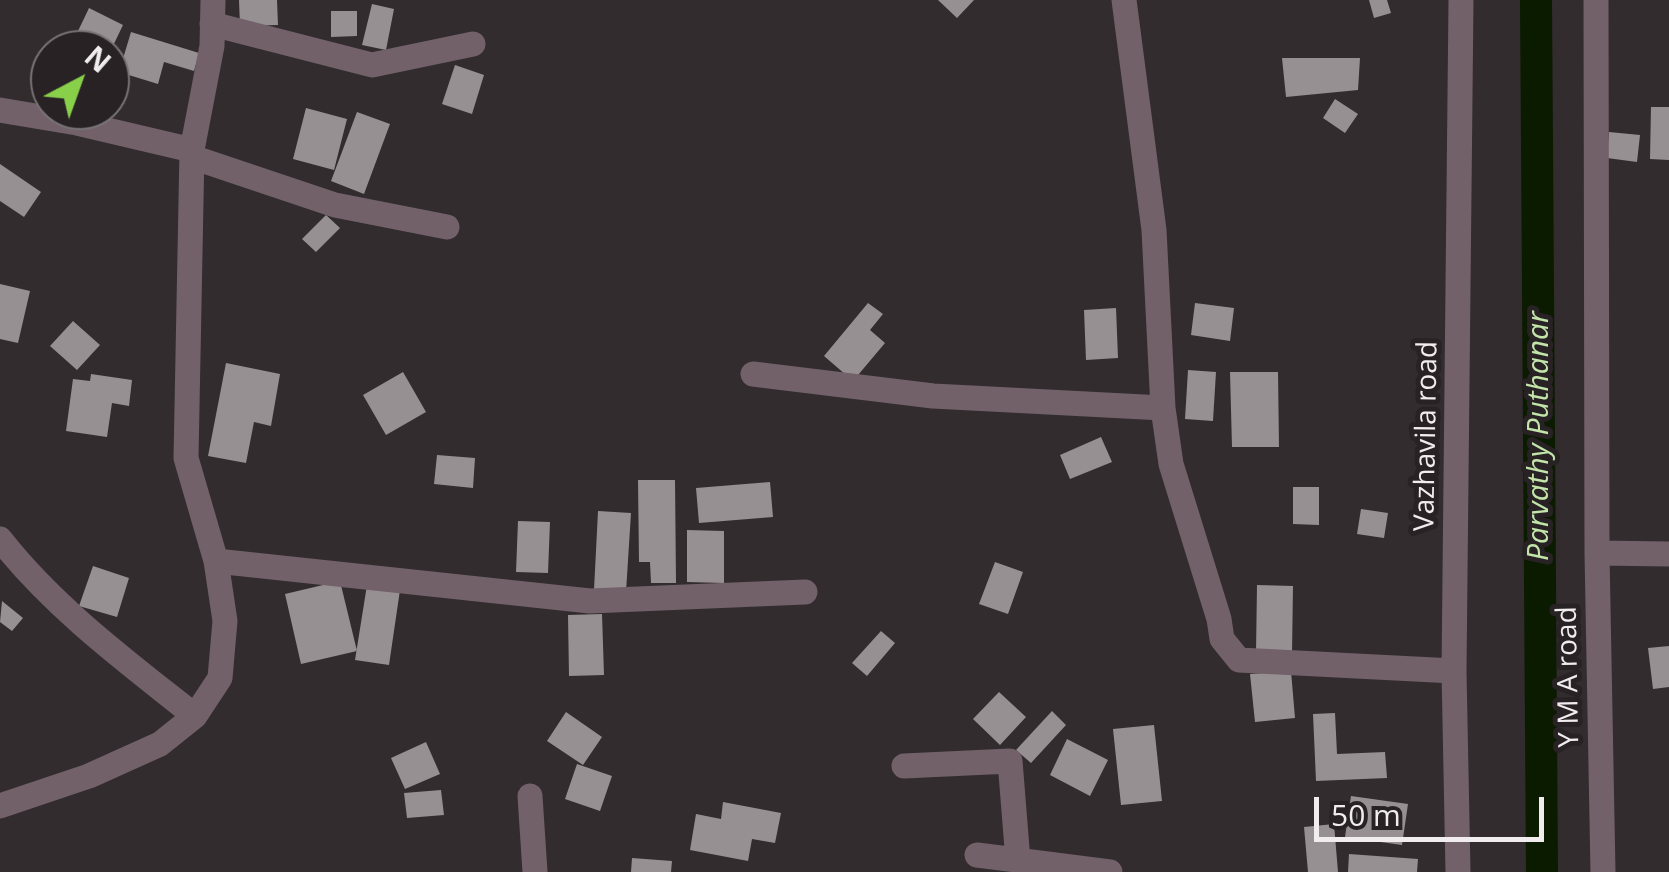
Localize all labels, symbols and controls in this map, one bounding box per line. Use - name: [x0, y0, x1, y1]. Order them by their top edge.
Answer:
- north arrow: [30, 30, 130, 130]
- text: N: [77, 37, 119, 81]
- water label: Parvathy Puthanar: [1521, 311, 1557, 561]
- street label: Vazhavila road: [1409, 341, 1445, 531]
- street label: Y M A road: [1551, 606, 1587, 748]
- scale bar: [1319, 777, 1549, 839]
- text: 50 m: [1331, 794, 1401, 835]

